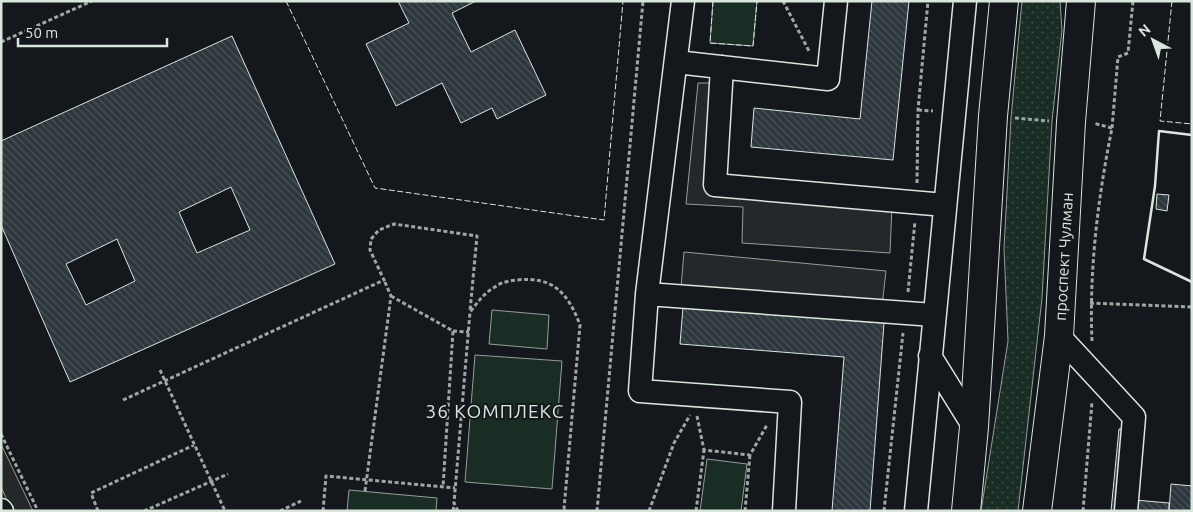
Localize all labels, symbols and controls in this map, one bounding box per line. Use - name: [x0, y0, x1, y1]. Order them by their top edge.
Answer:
- scale bar: [18, 15, 166, 47]
- north arrow: [1128, 15, 1178, 65]
- text: N: [1135, 21, 1154, 40]
- text: 50 m: [25, 24, 58, 41]
- street label: проспект Чулман: [1051, 192, 1076, 321]
- district label: 36 КОМПЛЕКС: [426, 400, 564, 422]

